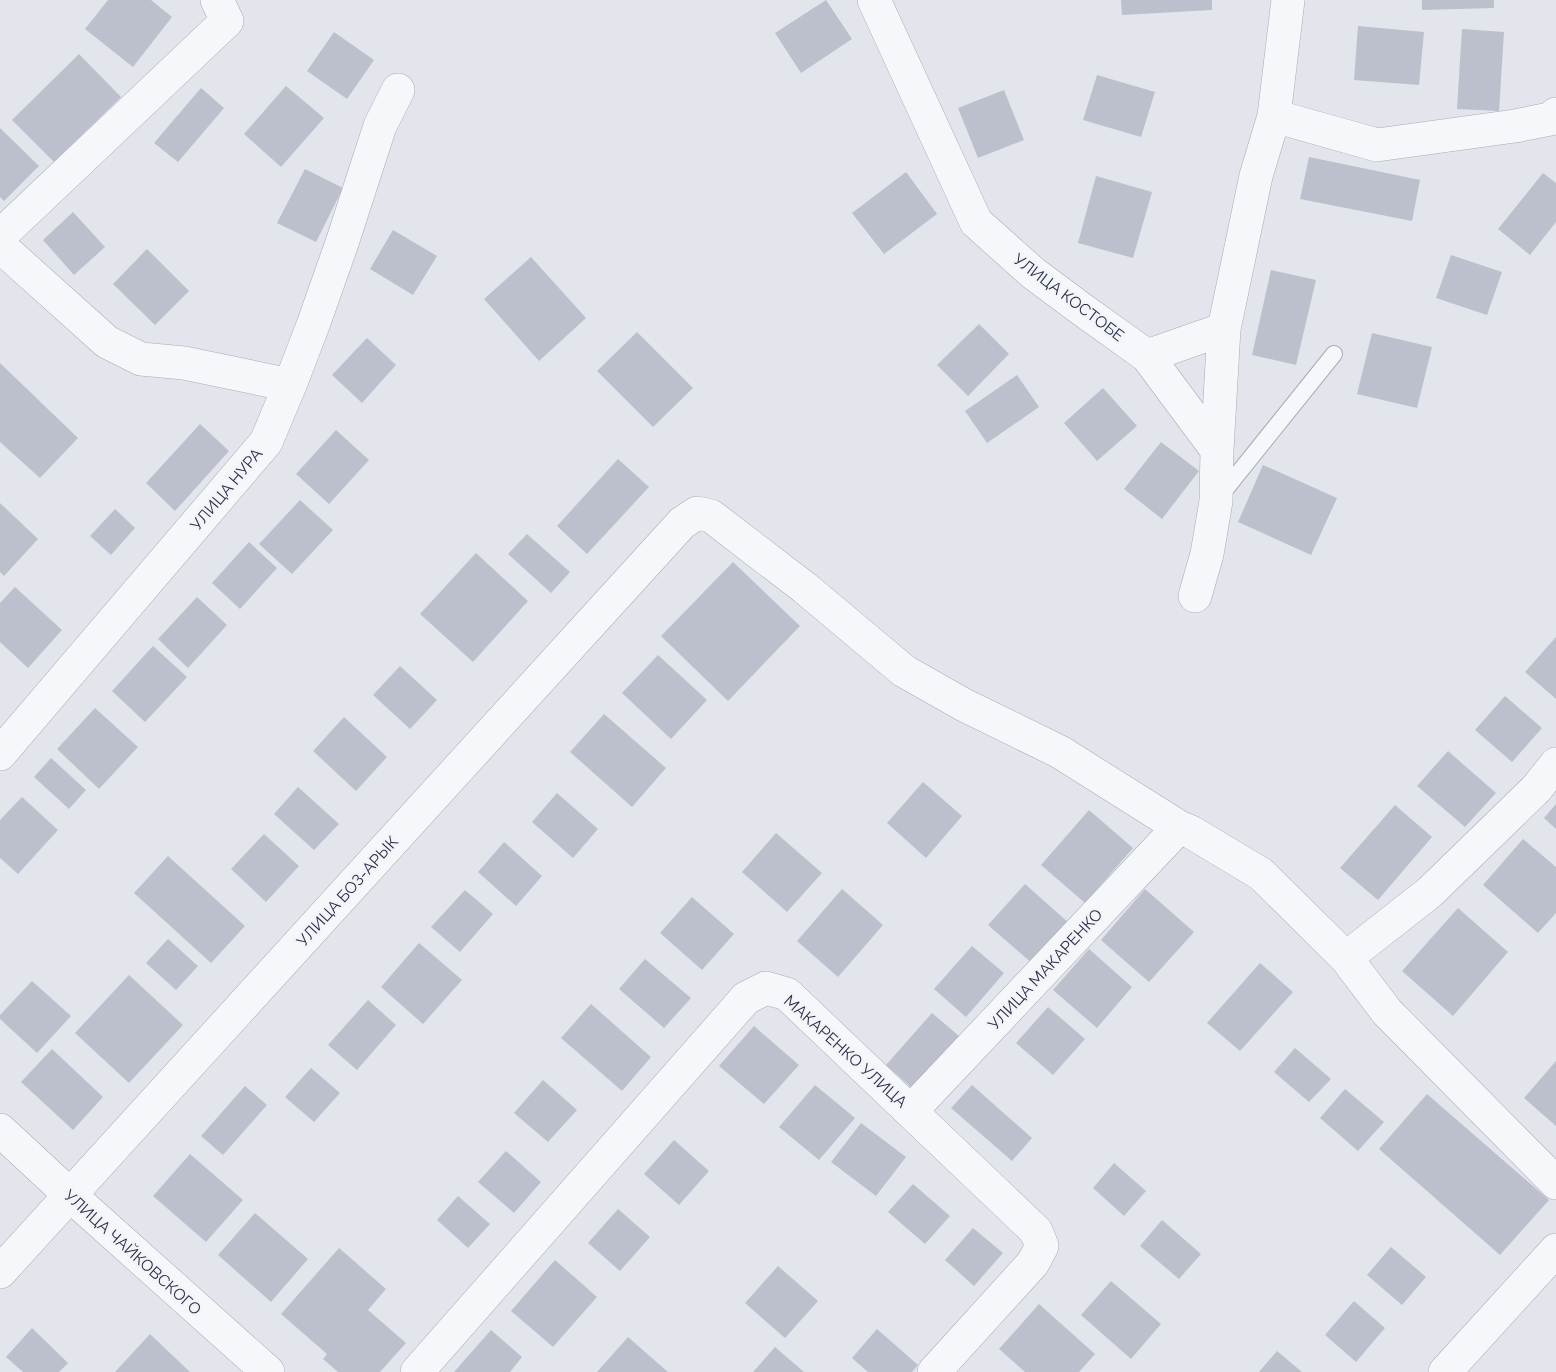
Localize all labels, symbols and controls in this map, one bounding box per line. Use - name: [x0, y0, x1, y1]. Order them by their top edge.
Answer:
- street label: УЛИЦА КОСТОБЕ: [1010, 250, 1128, 345]
- street label: УЛИЦА НУРА: [187, 444, 266, 534]
- street label: УЛИЦА БОЗ-АРЫК: [293, 832, 402, 951]
- street label: УЛИЦА МАКАРЕНКО: [984, 905, 1106, 1034]
- street label: МАКАРЕНКО УЛИЦА: [780, 991, 911, 1112]
- street label: УЛИЦА ЧАЙКОВСКОГО: [60, 1186, 205, 1319]

